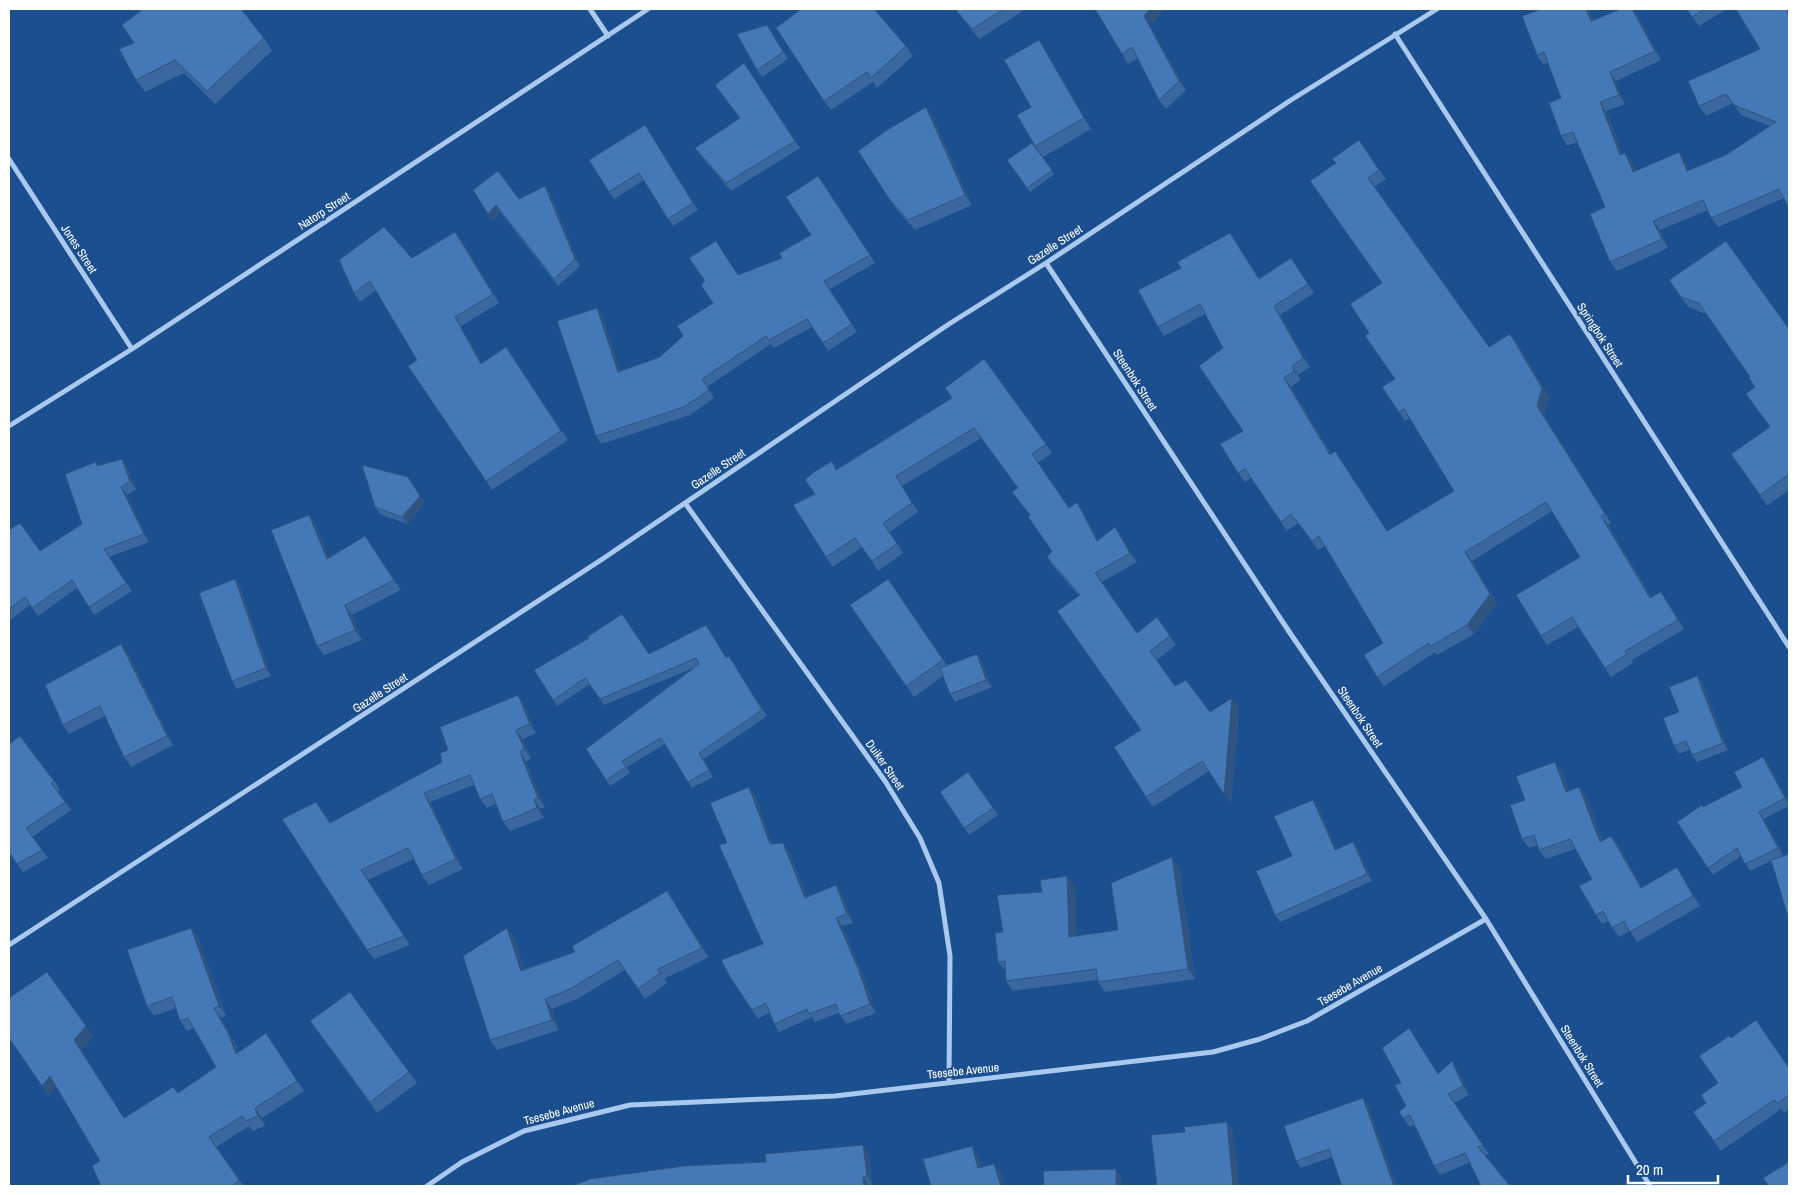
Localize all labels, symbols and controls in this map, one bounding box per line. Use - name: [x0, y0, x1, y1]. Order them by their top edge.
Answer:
- street label: Natorp Street: [295, 188, 353, 234]
- street label: Jones Street: [57, 221, 101, 277]
- street label: Gazelle Street: [1024, 221, 1086, 269]
- street label: Springbok Street: [1573, 300, 1627, 371]
- street label: Steenbok Street: [1109, 346, 1161, 414]
- street label: Gazelle Street: [688, 445, 749, 493]
- street label: Gazelle Street: [349, 669, 411, 717]
- street label: Steenbok Street: [1334, 683, 1387, 751]
- street label: Duiker Street: [862, 737, 908, 794]
- street label: Tsesebe Avenue: [1315, 960, 1385, 1010]
- street label: Steenbok Street: [1557, 1022, 1608, 1090]
- street label: Tsesebe Avenue: [926, 1059, 1000, 1083]
- street label: Tsesebe Avenue: [522, 1095, 596, 1129]
- scale bar: [1628, 1152, 1718, 1184]
- text: 20 m: [1636, 1159, 1663, 1180]

